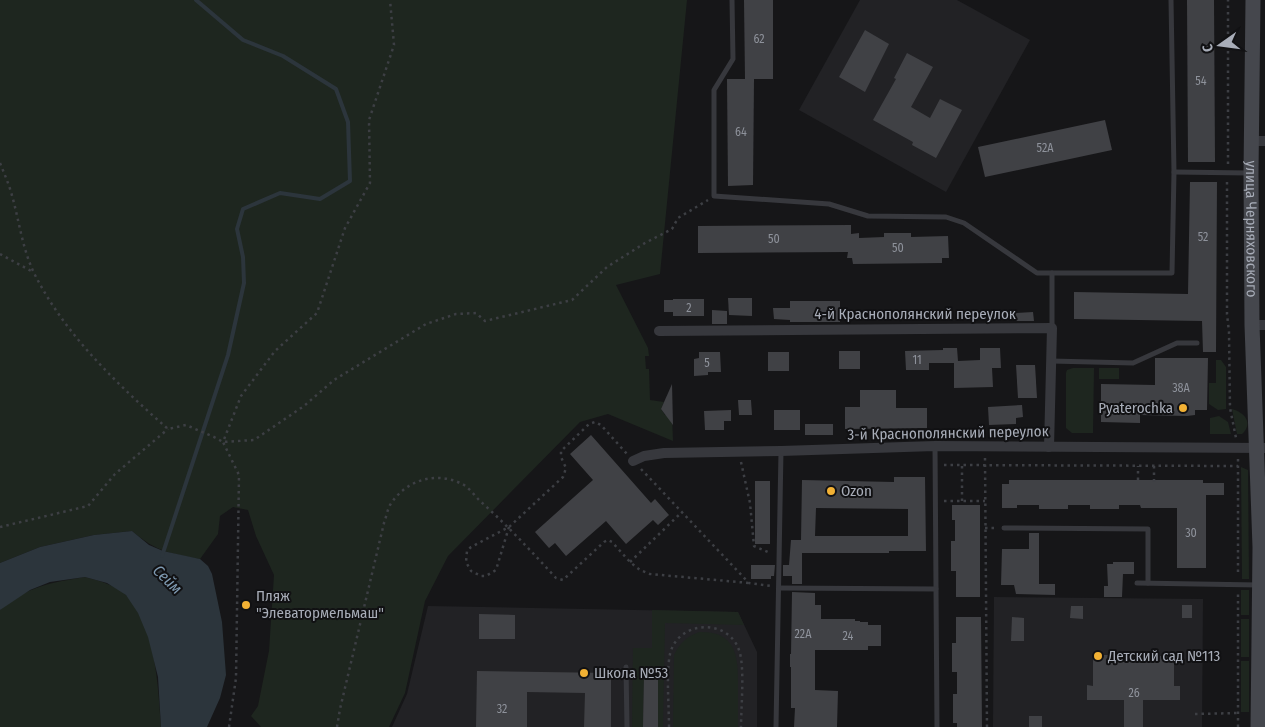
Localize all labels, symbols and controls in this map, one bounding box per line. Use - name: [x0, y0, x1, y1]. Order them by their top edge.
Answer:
- north arrow: [1195, 20, 1245, 70]
- house number: 62: [753, 32, 765, 46]
- text: С: [1199, 42, 1217, 54]
- house number: 54: [1195, 74, 1207, 88]
- house number: 64: [735, 125, 747, 139]
- house number: 52А: [1037, 141, 1054, 155]
- street label: улица Черняховского: [1242, 161, 1261, 297]
- house number: 52: [1198, 230, 1208, 244]
- house number: 50: [768, 232, 780, 246]
- house number: 50: [892, 241, 904, 255]
- house number: 2: [686, 301, 692, 315]
- street label: 4-й Краснополянский переулок: [814, 305, 1016, 323]
- house number: 11: [912, 353, 922, 367]
- house number: 5: [704, 356, 710, 370]
- house number: 38А: [1172, 381, 1191, 395]
- place label: Pyaterochka: [1098, 399, 1173, 417]
- marker: Pyaterochka: [1177, 402, 1189, 414]
- street label: 3-й Краснополянский переулок: [847, 422, 1049, 444]
- place label: Ozon: [841, 482, 872, 500]
- marker: Ozon: [825, 485, 837, 497]
- house number: 30: [1185, 526, 1197, 540]
- water label: Сейм: [149, 561, 186, 598]
- place label: Пляж "Элеватормельмаш": [256, 587, 384, 622]
- marker: Пляж "Элеватормельмаш": [240, 599, 252, 611]
- house number: 22А: [795, 627, 812, 641]
- house number: 24: [843, 629, 854, 643]
- place label: Детский сад №113: [1107, 647, 1220, 665]
- marker: Детский сад №113: [1092, 650, 1104, 662]
- place label: Школа №53: [594, 664, 668, 682]
- marker: Школа №53: [578, 667, 590, 679]
- house number: 26: [1128, 686, 1140, 700]
- house number: 32: [497, 702, 507, 716]

